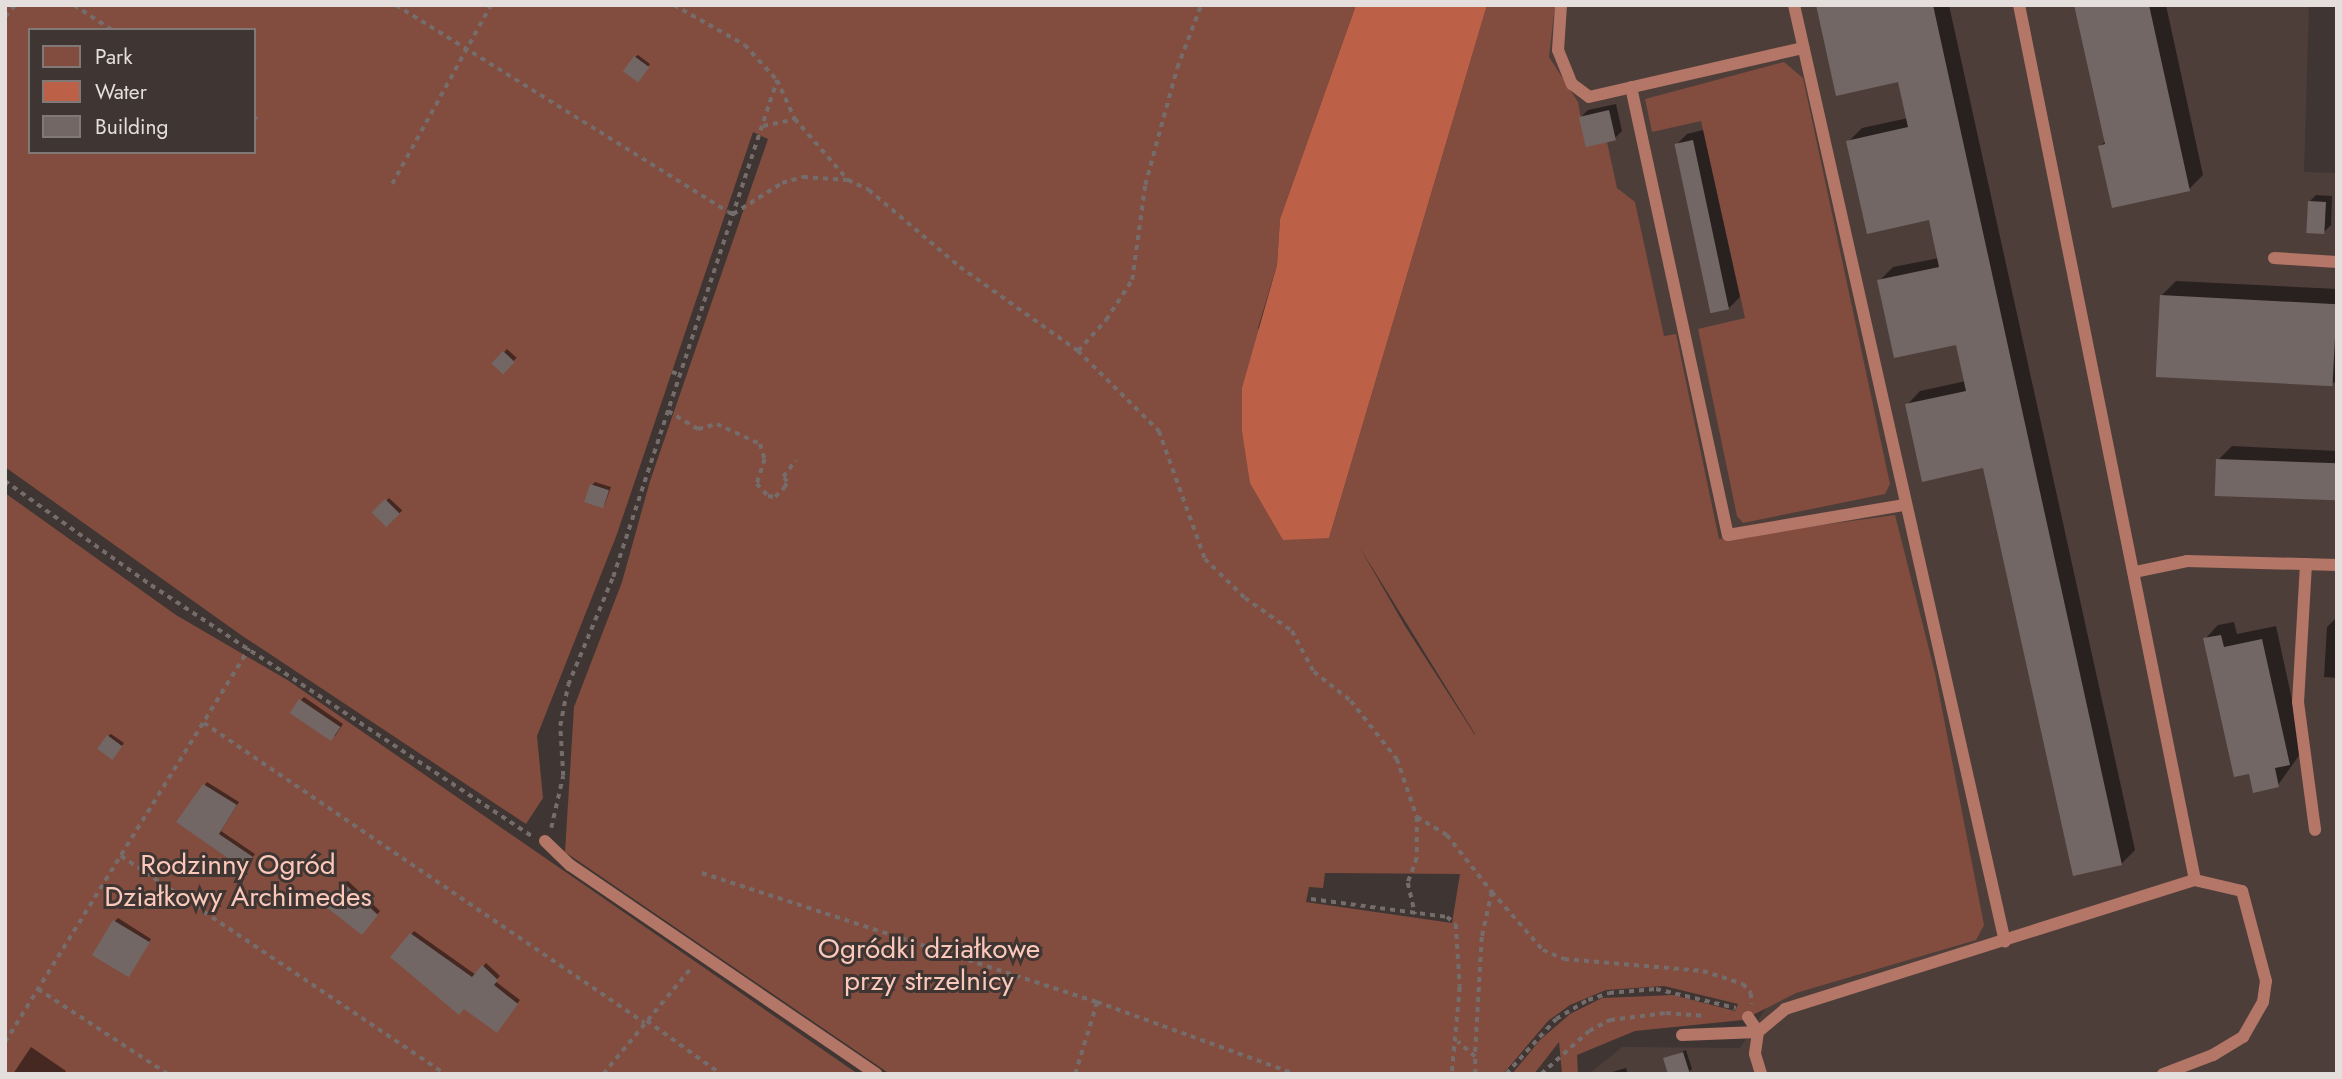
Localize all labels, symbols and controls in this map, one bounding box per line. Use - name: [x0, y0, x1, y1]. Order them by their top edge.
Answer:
- legend: [28, 28, 256, 154]
- text: Park: [95, 42, 132, 72]
- text: Water: [95, 77, 147, 107]
- text: Building: [95, 112, 168, 142]
- park label: Rodzinny Ogród Działkowy Archimedes: [104, 848, 372, 914]
- park label: Ogródki działkowe przy strzelnicy: [818, 932, 1040, 998]

